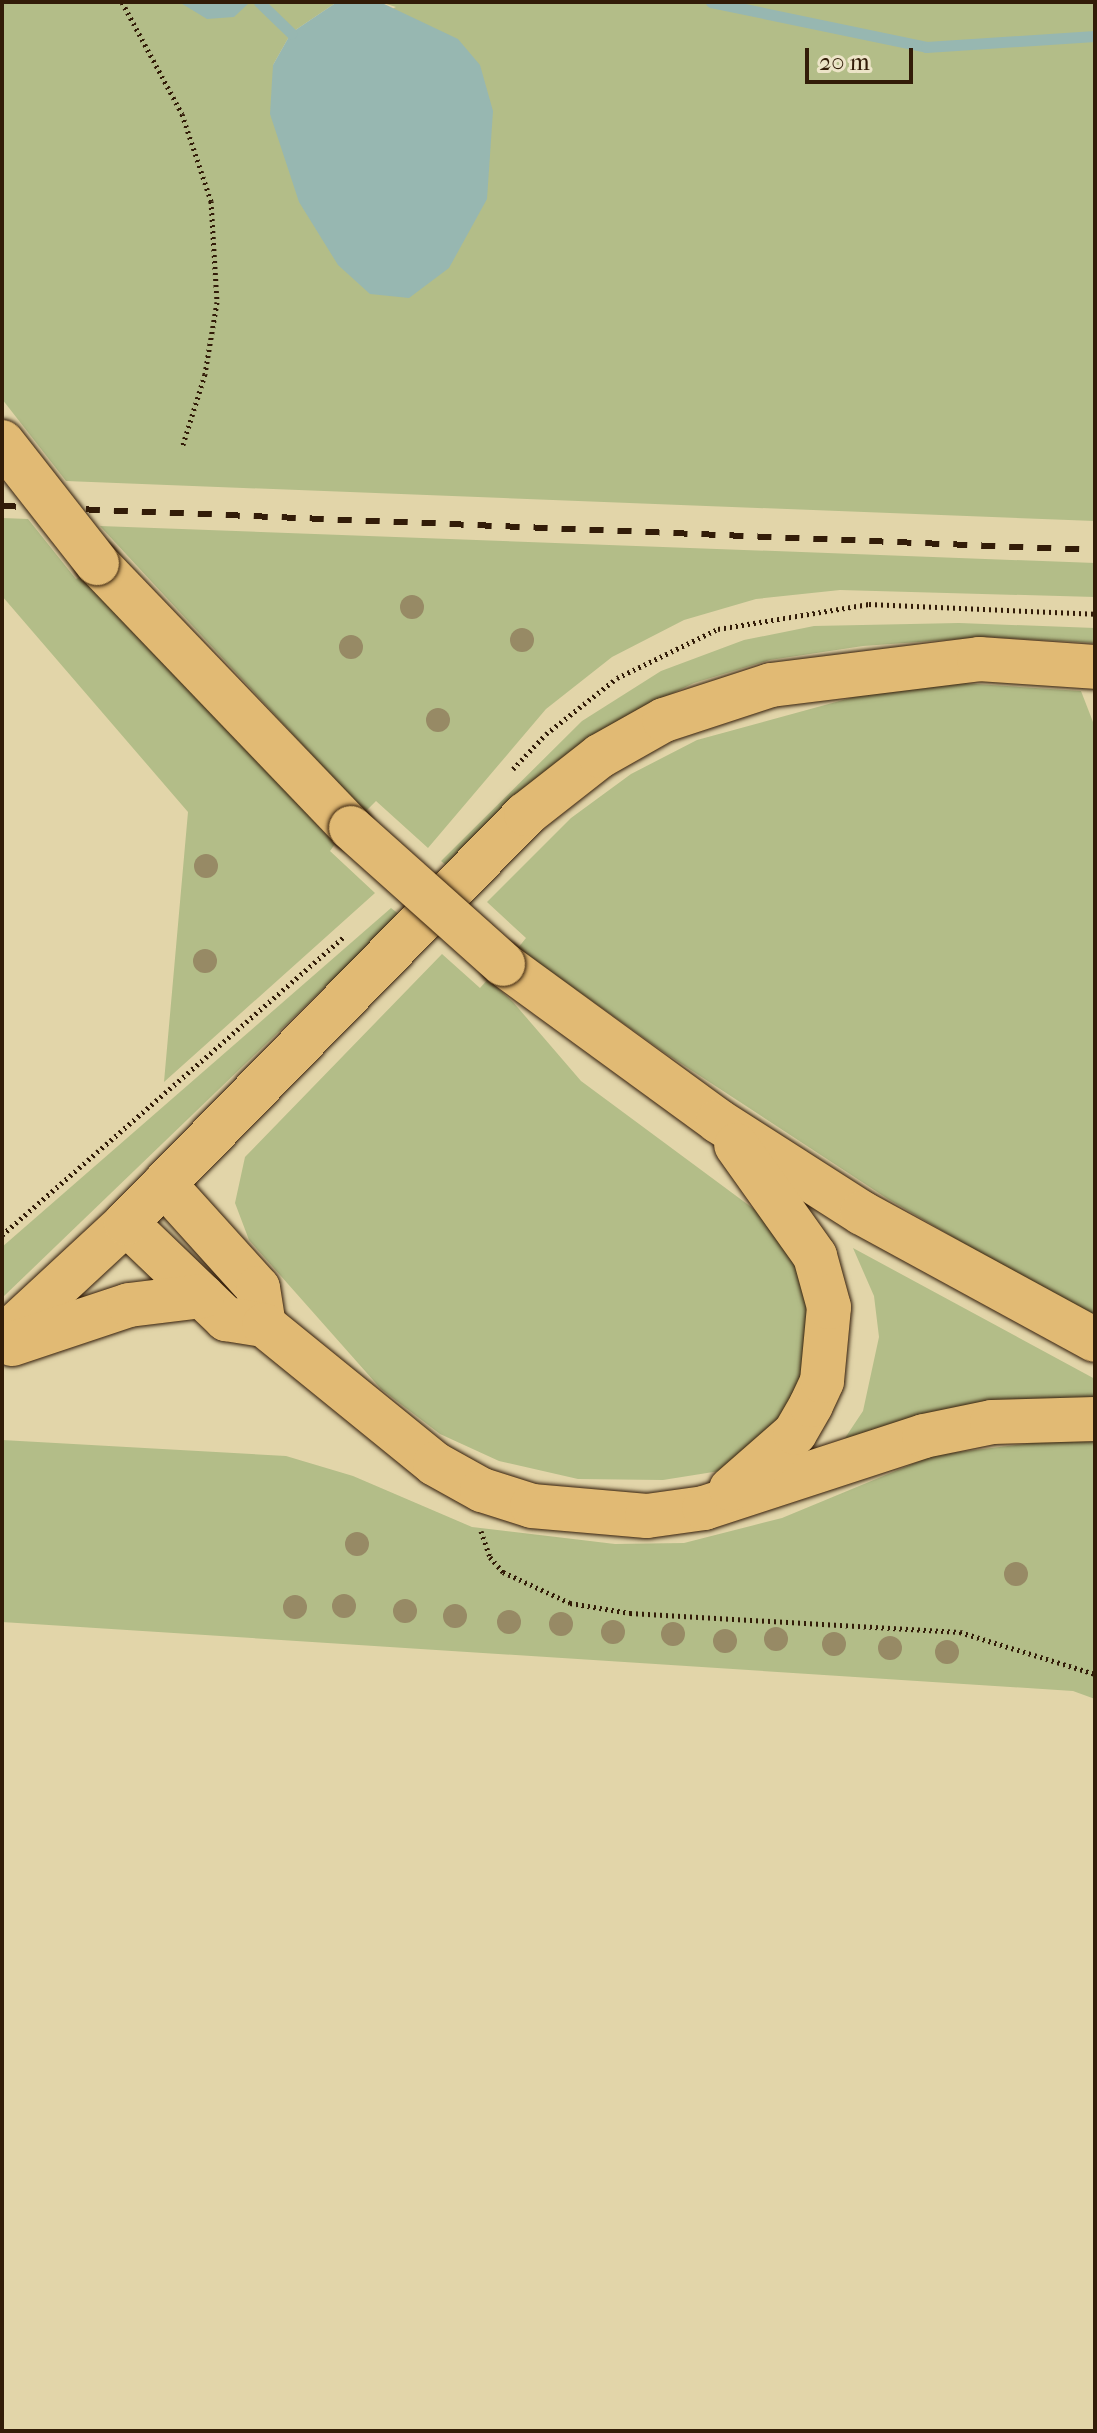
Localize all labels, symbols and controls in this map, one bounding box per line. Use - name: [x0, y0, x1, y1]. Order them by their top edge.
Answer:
- scale bar: [809, 32, 917, 82]
- text: 20 m: [819, 48, 870, 76]

